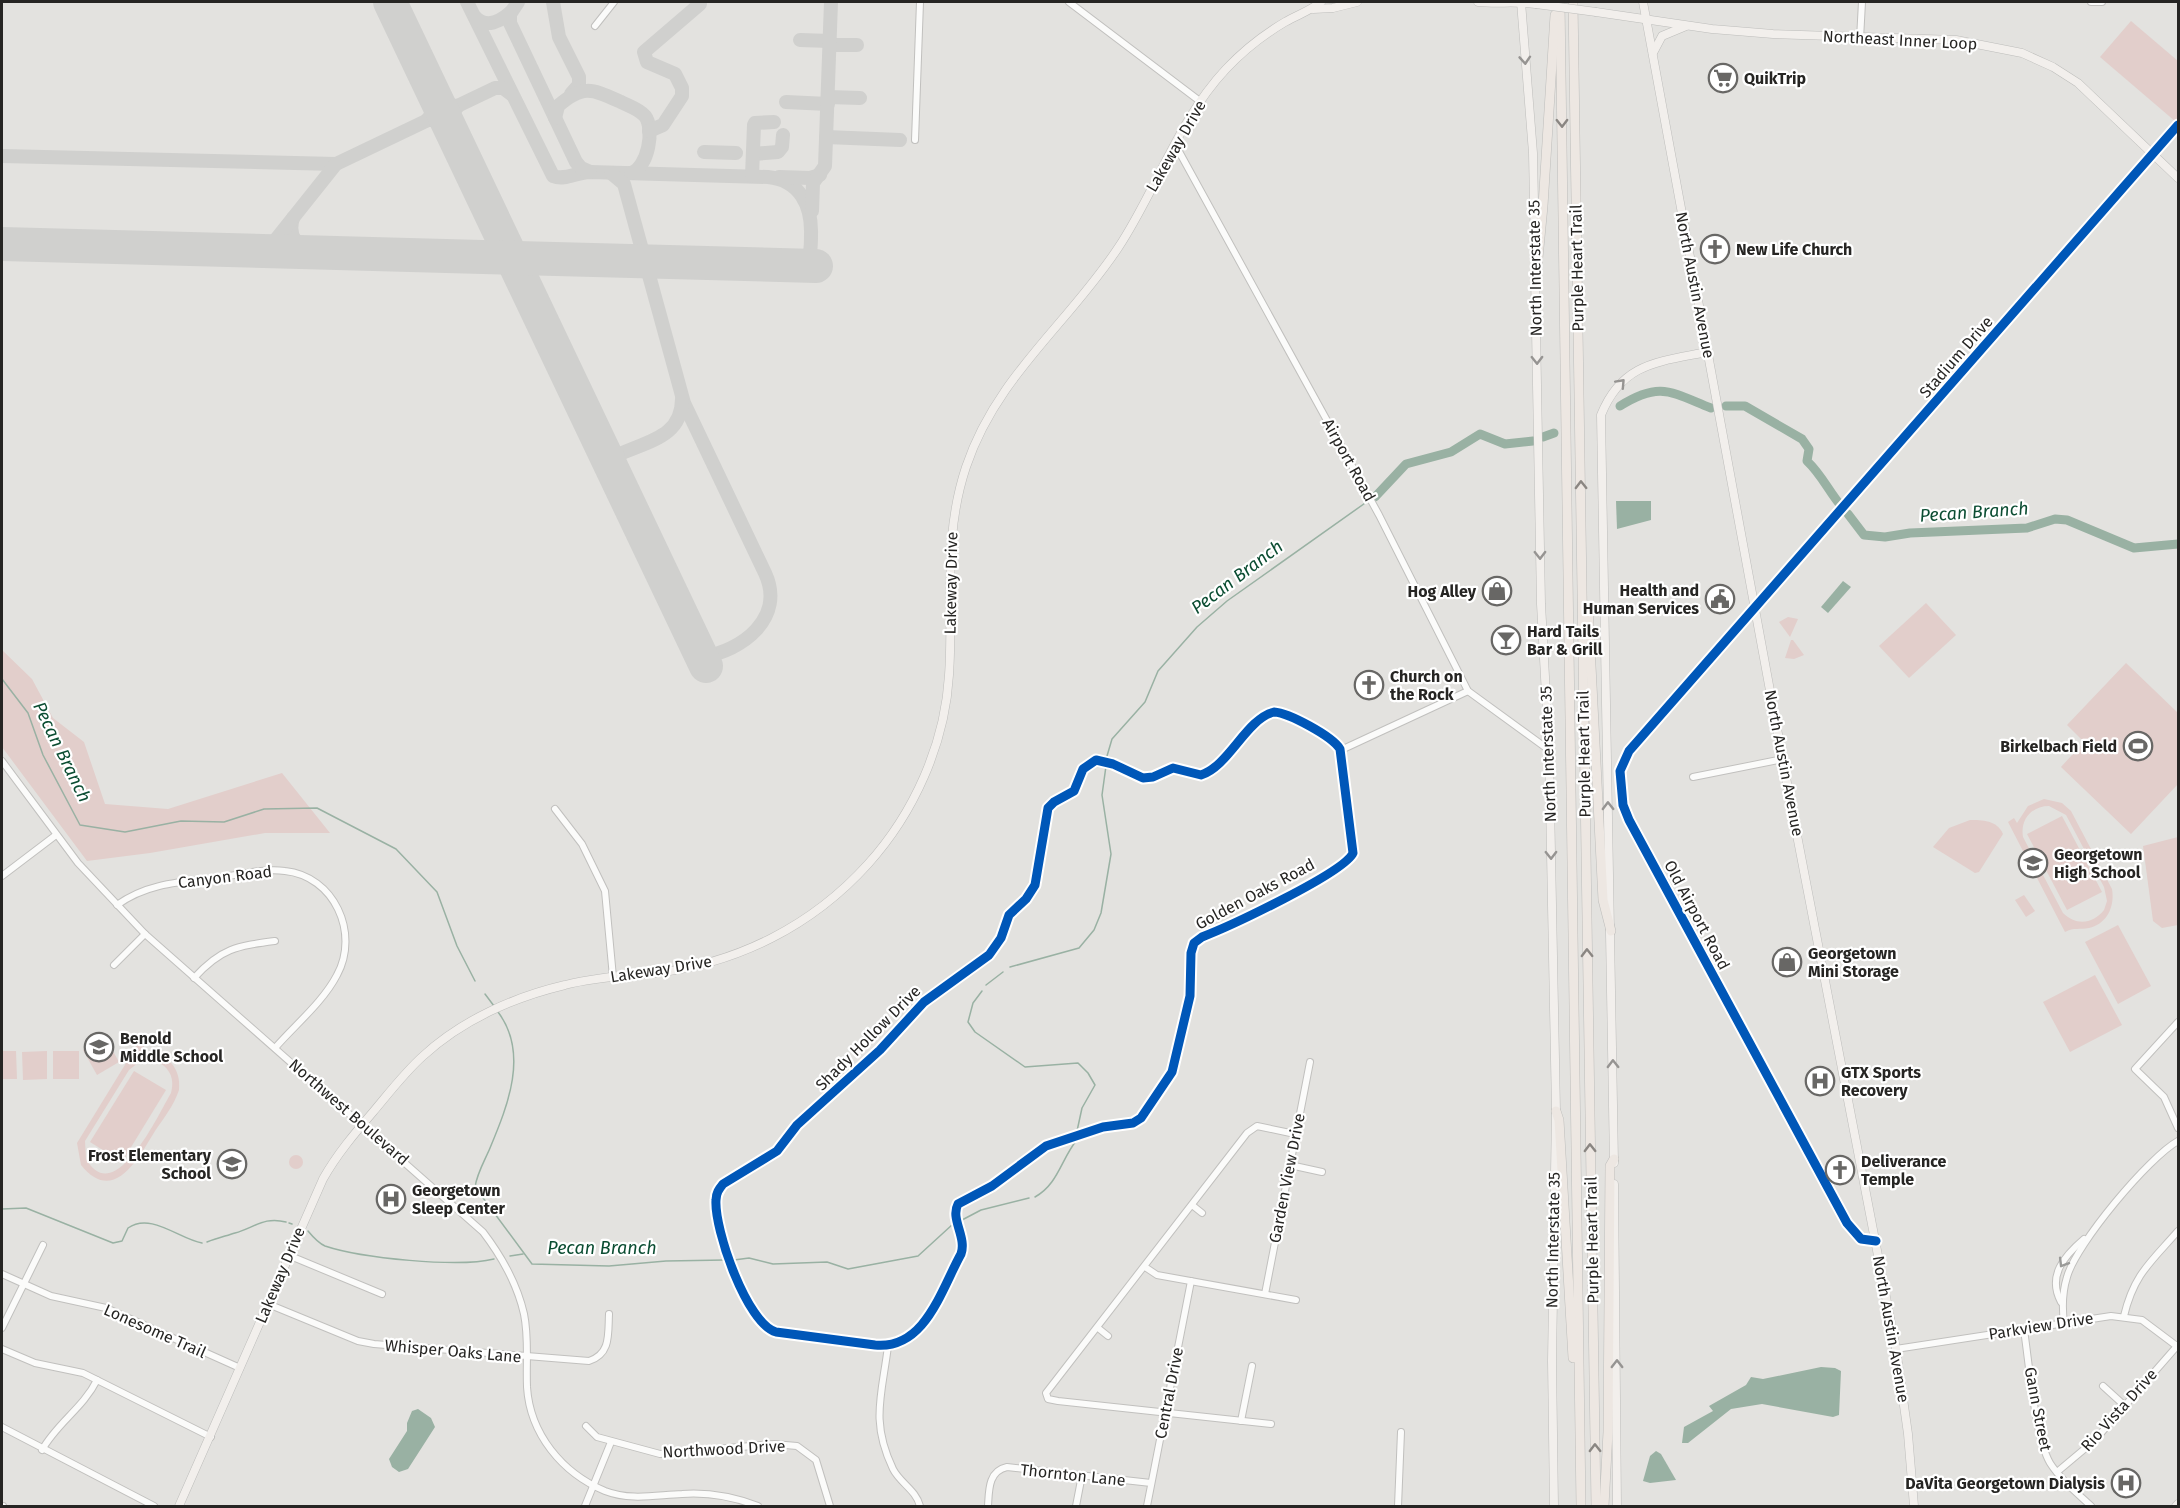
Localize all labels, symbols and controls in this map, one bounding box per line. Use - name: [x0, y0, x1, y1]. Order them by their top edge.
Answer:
- street label: Northeast Inner Loop: [1822, 26, 1978, 54]
- one-way arrow: [1518, 56, 1531, 65]
- supermarket icon: QuikTrip: [1707, 62, 1739, 94]
- place label: QuikTrip: [1744, 69, 1806, 88]
- street label: Lakeway Drive: [1142, 97, 1210, 195]
- one-way arrow: [1556, 118, 1568, 127]
- street label: North Interstate 35: [1524, 200, 1546, 336]
- street label: Purple Heart Trail: [1566, 204, 1588, 332]
- street label: North Austin Avenue: [1671, 210, 1719, 360]
- church icon: New Life Church: [1699, 233, 1731, 265]
- place label: New Life Church: [1736, 240, 1852, 259]
- street label: Stadium Drive: [1915, 312, 1997, 402]
- one-way arrow: [1531, 355, 1543, 364]
- one-way arrow: [1614, 379, 1625, 389]
- street label: Airport Road: [1318, 415, 1380, 505]
- one-way arrow: [1574, 481, 1587, 490]
- water label: Pecan Branch: [1919, 497, 2029, 527]
- street label: Lakeway Drive: [941, 532, 961, 634]
- water label: Pecan Branch: [1187, 535, 1287, 619]
- one-way arrow: [1534, 550, 1546, 559]
- shop icon: Hog Alley: [1481, 575, 1513, 607]
- place label: Health and Human Services: [1583, 581, 1699, 618]
- place label: Hog Alley: [1408, 582, 1477, 601]
- public building icon: Health and Human Services: [1704, 583, 1736, 615]
- place label: Hard Tails Bar & Grill: [1527, 622, 1603, 659]
- bar icon: Hard Tails Bar & Grill: [1490, 624, 1522, 656]
- place label: Church on the Rock: [1390, 667, 1463, 704]
- church icon: Church on the Rock: [1353, 669, 1385, 701]
- street label: North Interstate 35: [1536, 685, 1560, 823]
- street label: North Austin Avenue: [1760, 688, 1808, 838]
- street label: Purple Heart Trail: [1573, 690, 1595, 818]
- water label: Pecan Branch: [28, 698, 96, 806]
- sports icon: Birkelbach Field: [2122, 730, 2154, 762]
- place label: Birkelbach Field: [2000, 737, 2117, 756]
- one-way arrow: [1602, 802, 1615, 811]
- place label: Georgetown High School: [2054, 845, 2142, 882]
- school or university icon: Georgetown High School: [2017, 847, 2049, 879]
- one-way arrow: [1545, 850, 1557, 859]
- street label: Golden Oaks Road: [1192, 855, 1318, 933]
- street label: Old Airport Road: [1660, 857, 1734, 973]
- street label: Canyon Road: [177, 862, 273, 892]
- place label: Georgetown Mini Storage: [1808, 944, 1899, 981]
- shop icon: Georgetown Mini Storage: [1771, 946, 1803, 978]
- one-way arrow: [1581, 949, 1593, 958]
- street label: Lakeway Drive: [609, 952, 713, 986]
- street label: Shady Hollow Drive: [812, 982, 924, 1094]
- place label: Benold Middle School: [120, 1029, 223, 1066]
- school or university icon: Benold Middle School: [83, 1031, 115, 1063]
- street label: Northwest Boulevard: [285, 1055, 413, 1169]
- one-way arrow: [1607, 1060, 1619, 1069]
- place label: GTX Sports Recovery: [1841, 1063, 1921, 1100]
- hospital icon: GTX Sports Recovery: [1804, 1065, 1836, 1097]
- street label: Garden View Drive: [1265, 1112, 1309, 1244]
- one-way arrow: [1584, 1144, 1596, 1153]
- place label: Frost Elementary School: [88, 1146, 212, 1183]
- school or university icon: Frost Elementary School: [216, 1148, 248, 1180]
- place label: Deliverance Temple: [1861, 1152, 1947, 1189]
- church icon: Deliverance Temple: [1824, 1154, 1856, 1186]
- street label: North Interstate 35: [1542, 1172, 1564, 1308]
- street label: Purple Heart Trail: [1581, 1176, 1603, 1304]
- place label: Georgetown Sleep Center: [412, 1181, 505, 1218]
- hospital icon: Georgetown Sleep Center: [375, 1183, 407, 1215]
- street label: Lakeway Drive: [251, 1224, 309, 1326]
- water label: Pecan Branch: [547, 1237, 657, 1259]
- street label: North Austin Avenue: [1869, 1254, 1913, 1404]
- one-way arrow: [2059, 1257, 2070, 1268]
- street label: Lonesome Trail: [101, 1300, 209, 1362]
- street label: Parkview Drive: [1987, 1308, 2095, 1344]
- street label: Whisper Oaks Lane: [384, 1336, 522, 1366]
- street label: Central Drive: [1151, 1345, 1187, 1441]
- one-way arrow: [1611, 1360, 1623, 1369]
- street label: Gann Street: [2021, 1365, 2055, 1453]
- street label: Rio Vista Drive: [2077, 1365, 2161, 1455]
- street label: Northwood Drive: [662, 1436, 786, 1462]
- one-way arrow: [1589, 1444, 1601, 1453]
- street label: Thornton Lane: [1019, 1460, 1127, 1490]
- hospital icon: DaVita Georgetown Dialysis: [2110, 1467, 2142, 1499]
- place label: DaVita Georgetown Dialysis: [1905, 1474, 2105, 1493]

